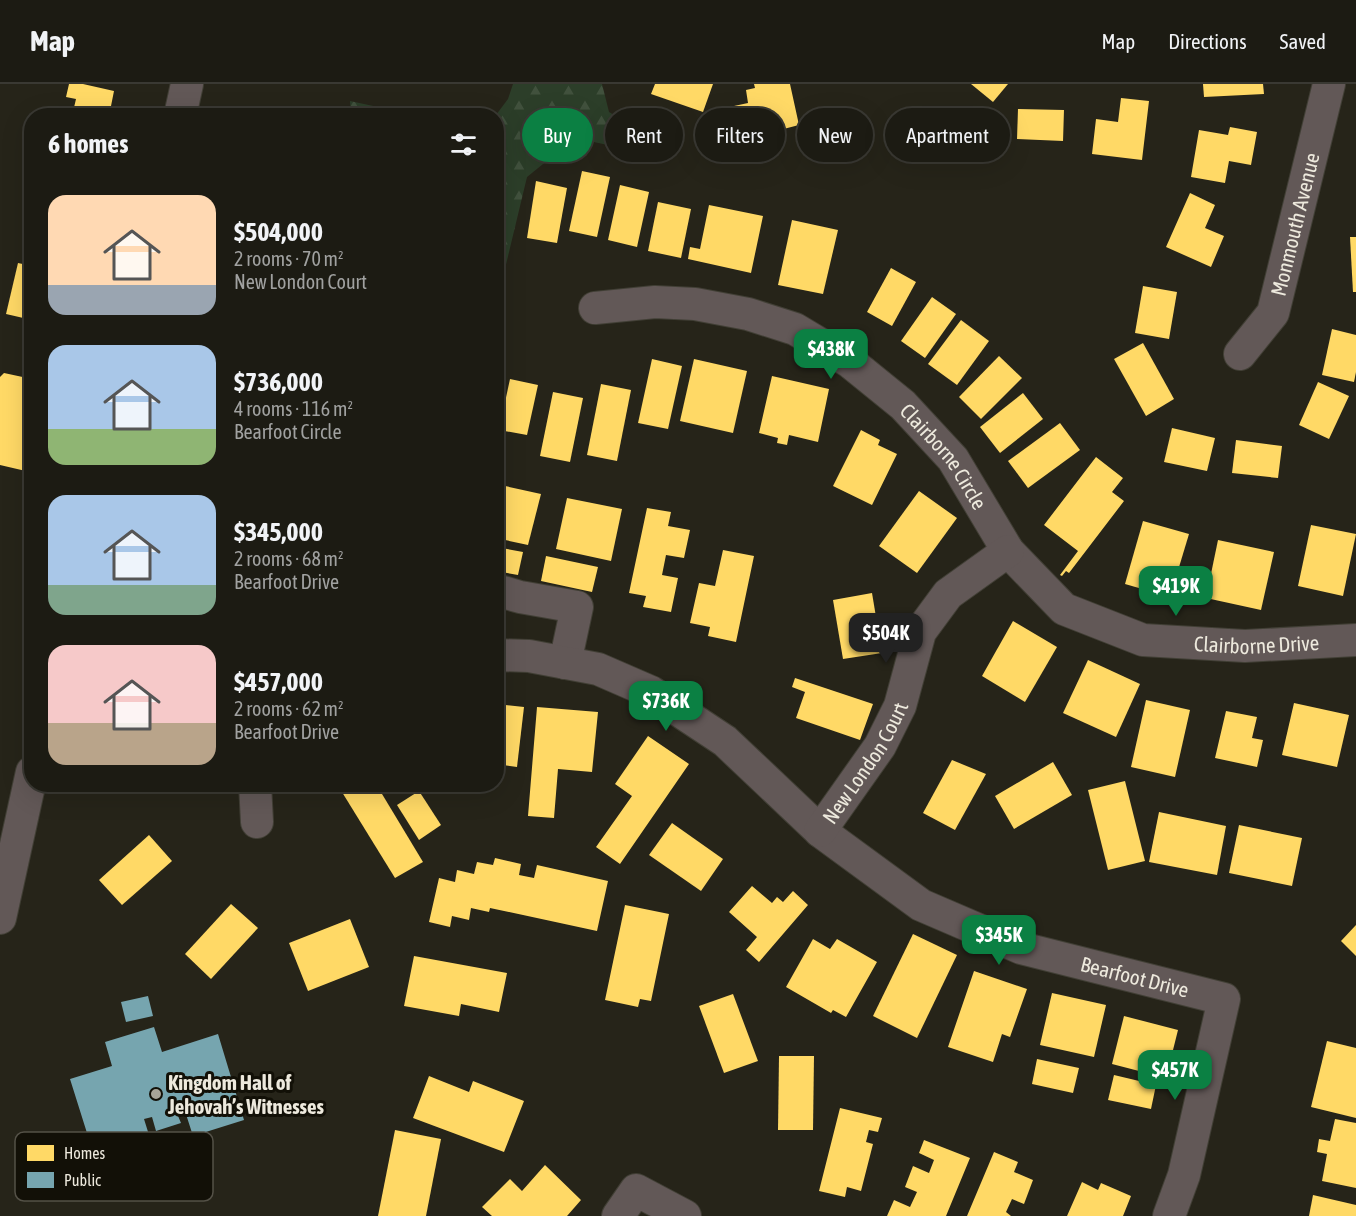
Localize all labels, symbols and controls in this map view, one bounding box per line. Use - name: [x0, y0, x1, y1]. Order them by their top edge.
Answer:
- text: Map: [30, 25, 75, 57]
- text: Map: [1101, 29, 1135, 53]
- text: Directions: [1168, 29, 1247, 53]
- text: Saved: [1280, 29, 1326, 53]
- chip: Buy: [522, 108, 593, 162]
- chip: Rent: [605, 108, 683, 162]
- chip: Filters: [695, 108, 785, 162]
- chip: New: [797, 108, 873, 162]
- chip: Apartment: [885, 108, 1010, 162]
- icon: filters: [447, 128, 480, 161]
- text: 6 homes: [48, 129, 128, 159]
- street label: Monmouth Avenue: [1266, 150, 1324, 298]
- text: $504,000: [234, 217, 323, 247]
- icon: home: [96, 219, 168, 291]
- text: 2 rooms · 70 m²: [234, 247, 344, 270]
- text: New London Court: [234, 270, 367, 293]
- pin: $438K: [789, 329, 873, 380]
- text: $438K: [808, 337, 854, 360]
- text: $736,000: [234, 367, 323, 397]
- icon: home: [96, 369, 168, 441]
- text: 4 rooms · 116 m²: [234, 397, 353, 420]
- street label: Clairborne Circle: [896, 398, 992, 513]
- text: Bearfoot Circle: [234, 420, 341, 443]
- text: $345,000: [234, 517, 323, 547]
- icon: home: [96, 519, 168, 591]
- text: 2 rooms · 68 m²: [234, 547, 344, 570]
- pin: $419K: [1134, 566, 1218, 617]
- text: Bearfoot Drive: [234, 570, 339, 593]
- text: $419K: [1153, 574, 1199, 597]
- pin: $504K: [844, 613, 928, 664]
- text: $504K: [863, 621, 909, 644]
- street label: Clairborne Drive: [1193, 630, 1320, 658]
- text: $457,000: [234, 667, 323, 697]
- icon: home: [96, 669, 168, 741]
- pin: $736K: [624, 681, 708, 732]
- text: $736K: [643, 689, 689, 712]
- text: 2 rooms · 62 m²: [234, 697, 344, 720]
- street label: New London Court: [817, 700, 912, 828]
- text: Bearfoot Drive: [234, 720, 339, 743]
- pin: $345K: [957, 915, 1041, 966]
- text: $345K: [976, 923, 1022, 946]
- street label: Bearfoot Drive: [1078, 951, 1191, 1002]
- pin: $457K: [1133, 1050, 1217, 1101]
- text: $457K: [1152, 1058, 1198, 1081]
- place label: Kingdom Hall of Jehovah’s Witnesses: [167, 1070, 325, 1118]
- marker: Kingdom Hall of Jehovah’s Witnesses: [149, 1087, 163, 1101]
- legend: [15, 1132, 213, 1201]
- text: Homes: [64, 1144, 106, 1162]
- text: Public: [64, 1171, 101, 1189]

